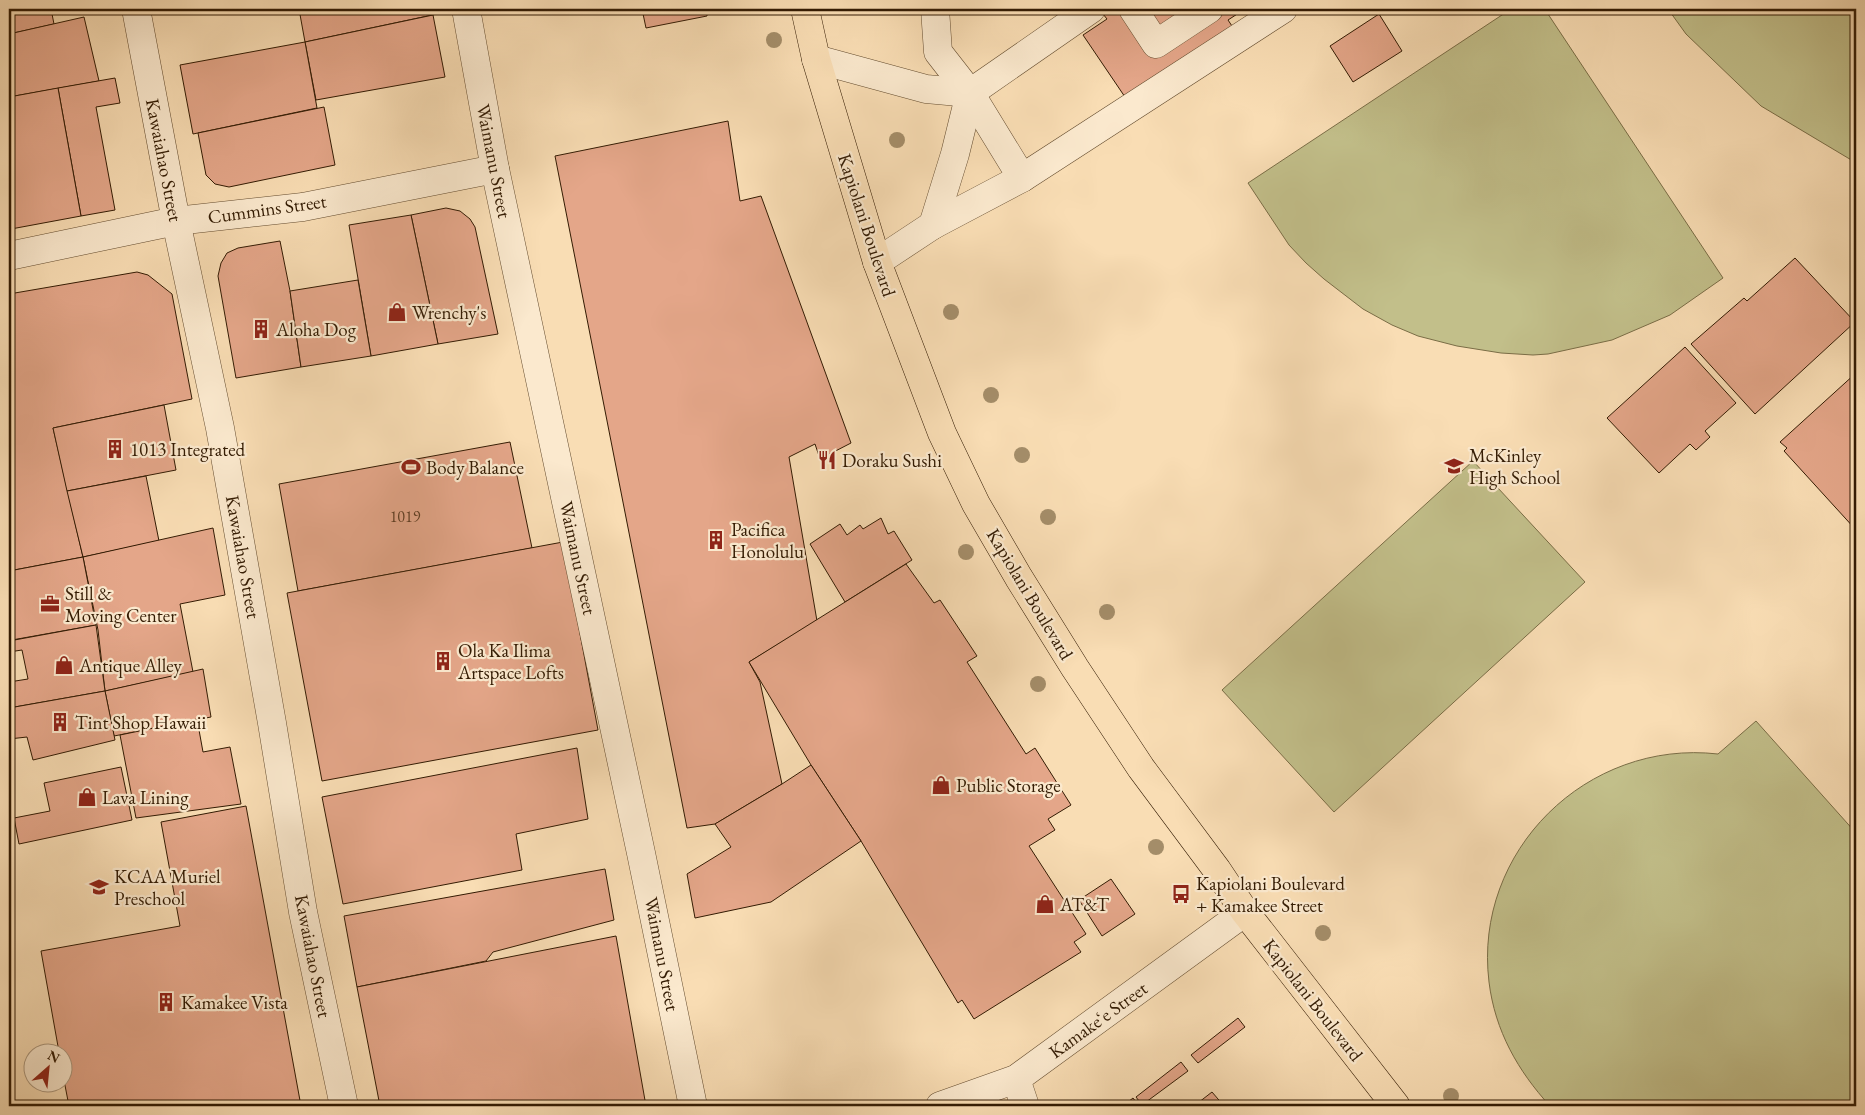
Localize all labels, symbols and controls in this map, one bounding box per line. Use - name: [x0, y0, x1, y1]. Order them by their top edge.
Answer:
- street label: Kawaiahao Street: [140, 96, 188, 224]
- street label: Waimanu Street: [471, 102, 517, 220]
- street label: Kapiolani Boulevard: [832, 150, 902, 300]
- street label: Cummins Street: [206, 188, 328, 230]
- place label: Wrenchy's: [412, 300, 487, 325]
- shop icon: Wrenchy's: [386, 301, 408, 323]
- place label: Aloha Dog: [275, 317, 357, 342]
- building icon: Aloha Dog: [250, 318, 272, 340]
- place label: 1013 Integrated: [130, 437, 246, 462]
- building icon: 1013 Integrated: [104, 438, 126, 460]
- place label: McKinley High School: [1469, 443, 1561, 490]
- place label: Doraku Sushi: [842, 448, 942, 473]
- restaurant icon: Doraku Sushi: [816, 449, 838, 471]
- place label: Body Balance: [426, 455, 524, 480]
- school or university icon: McKinley High School: [1443, 455, 1465, 477]
- sports icon: Body Balance: [400, 456, 422, 478]
- street label: Kawaiahao Street: [220, 493, 266, 621]
- street label: Waimanu Street: [554, 499, 602, 617]
- house number: 1019: [390, 506, 421, 527]
- place label: Pacifica Honolulu: [731, 517, 804, 564]
- street label: Kapiolani Boulevard: [981, 524, 1079, 665]
- building icon: Pacifica Honolulu: [705, 529, 727, 551]
- place label: Still & Moving Center: [65, 581, 177, 628]
- office icon: Still & Moving Center: [39, 593, 61, 615]
- place label: Ola Ka Ilima Artspace Lofts: [457, 638, 564, 685]
- building icon: Ola Ka Ilima Artspace Lofts: [432, 650, 454, 672]
- place label: Antique Alley: [78, 653, 183, 678]
- shop icon: Antique Alley: [53, 654, 75, 676]
- place label: Tint Shop Hawaii: [75, 710, 206, 735]
- building icon: Tint Shop Hawaii: [49, 711, 71, 733]
- place label: Public Storage: [956, 773, 1061, 798]
- shop icon: Public Storage: [930, 774, 952, 796]
- place label: Lava Lining: [102, 785, 189, 810]
- shop icon: Lava Lining: [76, 786, 98, 808]
- place label: KCAA Muriel Preschool: [114, 864, 221, 911]
- place label: Kapiolani Boulevard + Kamakee Street: [1196, 871, 1345, 918]
- school or university icon: KCAA Muriel Preschool: [88, 876, 110, 898]
- bus stop icon: Kapiolani Boulevard + Kamakee Street: [1170, 883, 1192, 905]
- street label: Kawaiahao Street: [289, 892, 337, 1020]
- place label: AT&T: [1059, 892, 1109, 917]
- shop icon: AT&T: [1034, 893, 1056, 915]
- street label: Waimanu Street: [639, 895, 685, 1013]
- street label: Kapiolani Boulevard: [1257, 934, 1369, 1067]
- street label: Kamakeʻe Street: [1044, 976, 1152, 1064]
- place label: Kamakee Vista: [181, 990, 288, 1015]
- building icon: Kamakee Vista: [155, 991, 177, 1013]
- north arrow: [22, 1042, 72, 1092]
- text: N: [45, 1046, 64, 1067]

